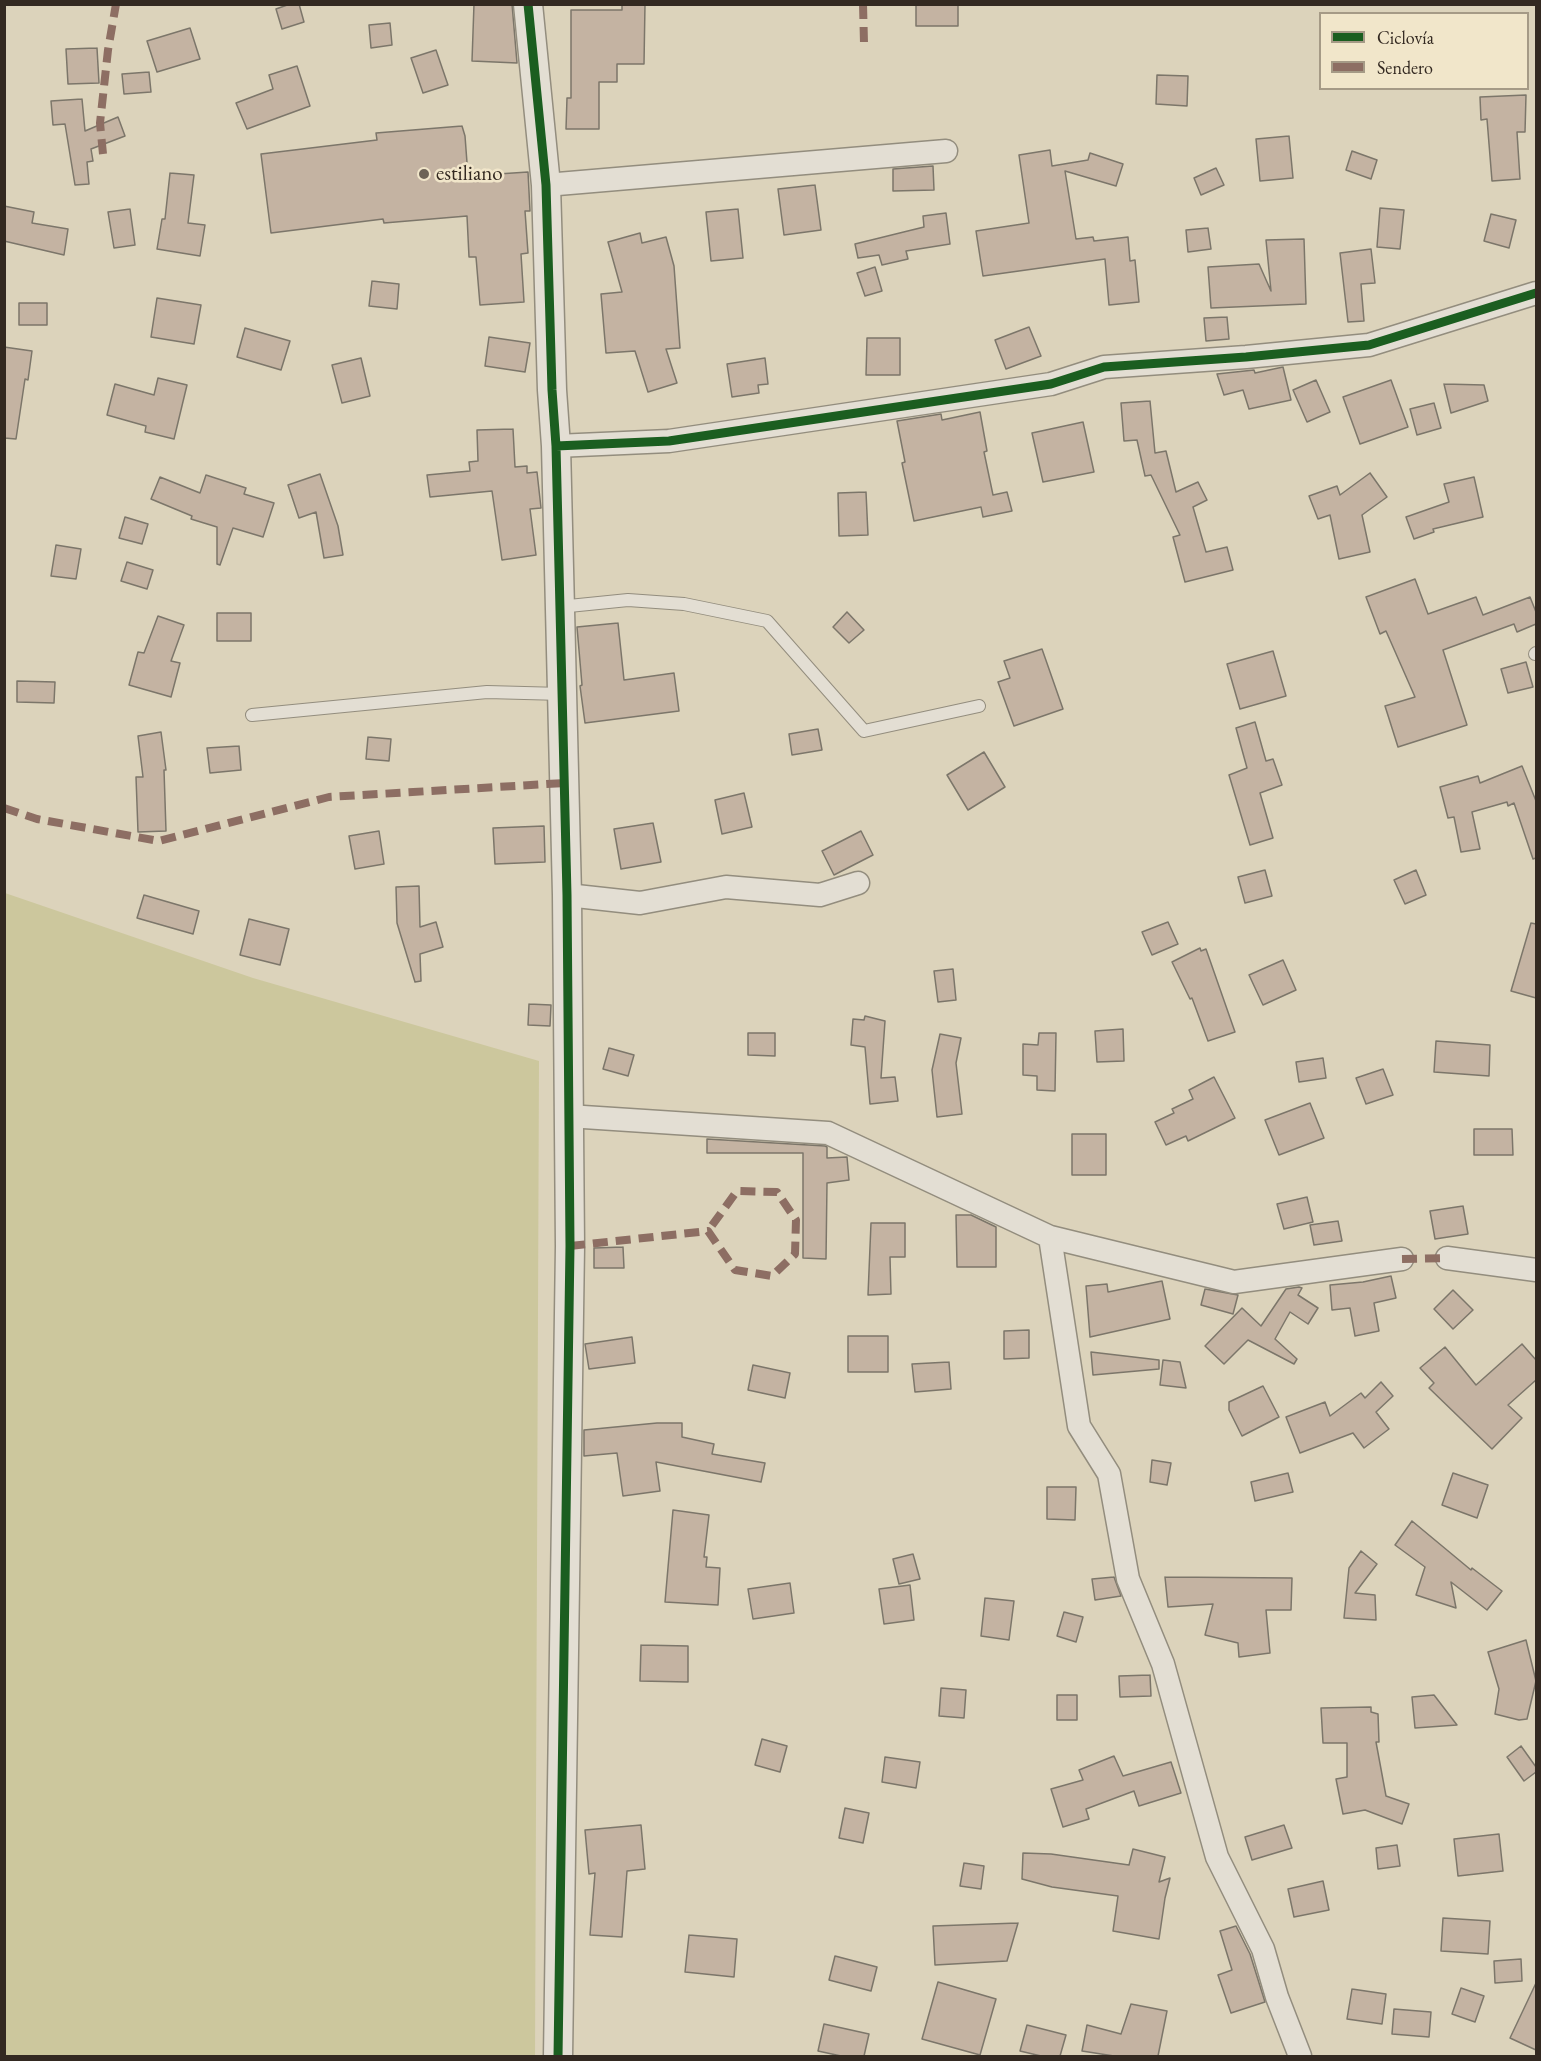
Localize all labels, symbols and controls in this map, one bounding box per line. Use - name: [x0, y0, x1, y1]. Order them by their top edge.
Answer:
- legend: [1319, 12, 1529, 90]
- text: Ciclovía: [1377, 26, 1434, 49]
- text: Sendero: [1377, 56, 1433, 79]
- place label: estiliano: [436, 161, 503, 187]
- marker: estiliano: [417, 167, 431, 181]

